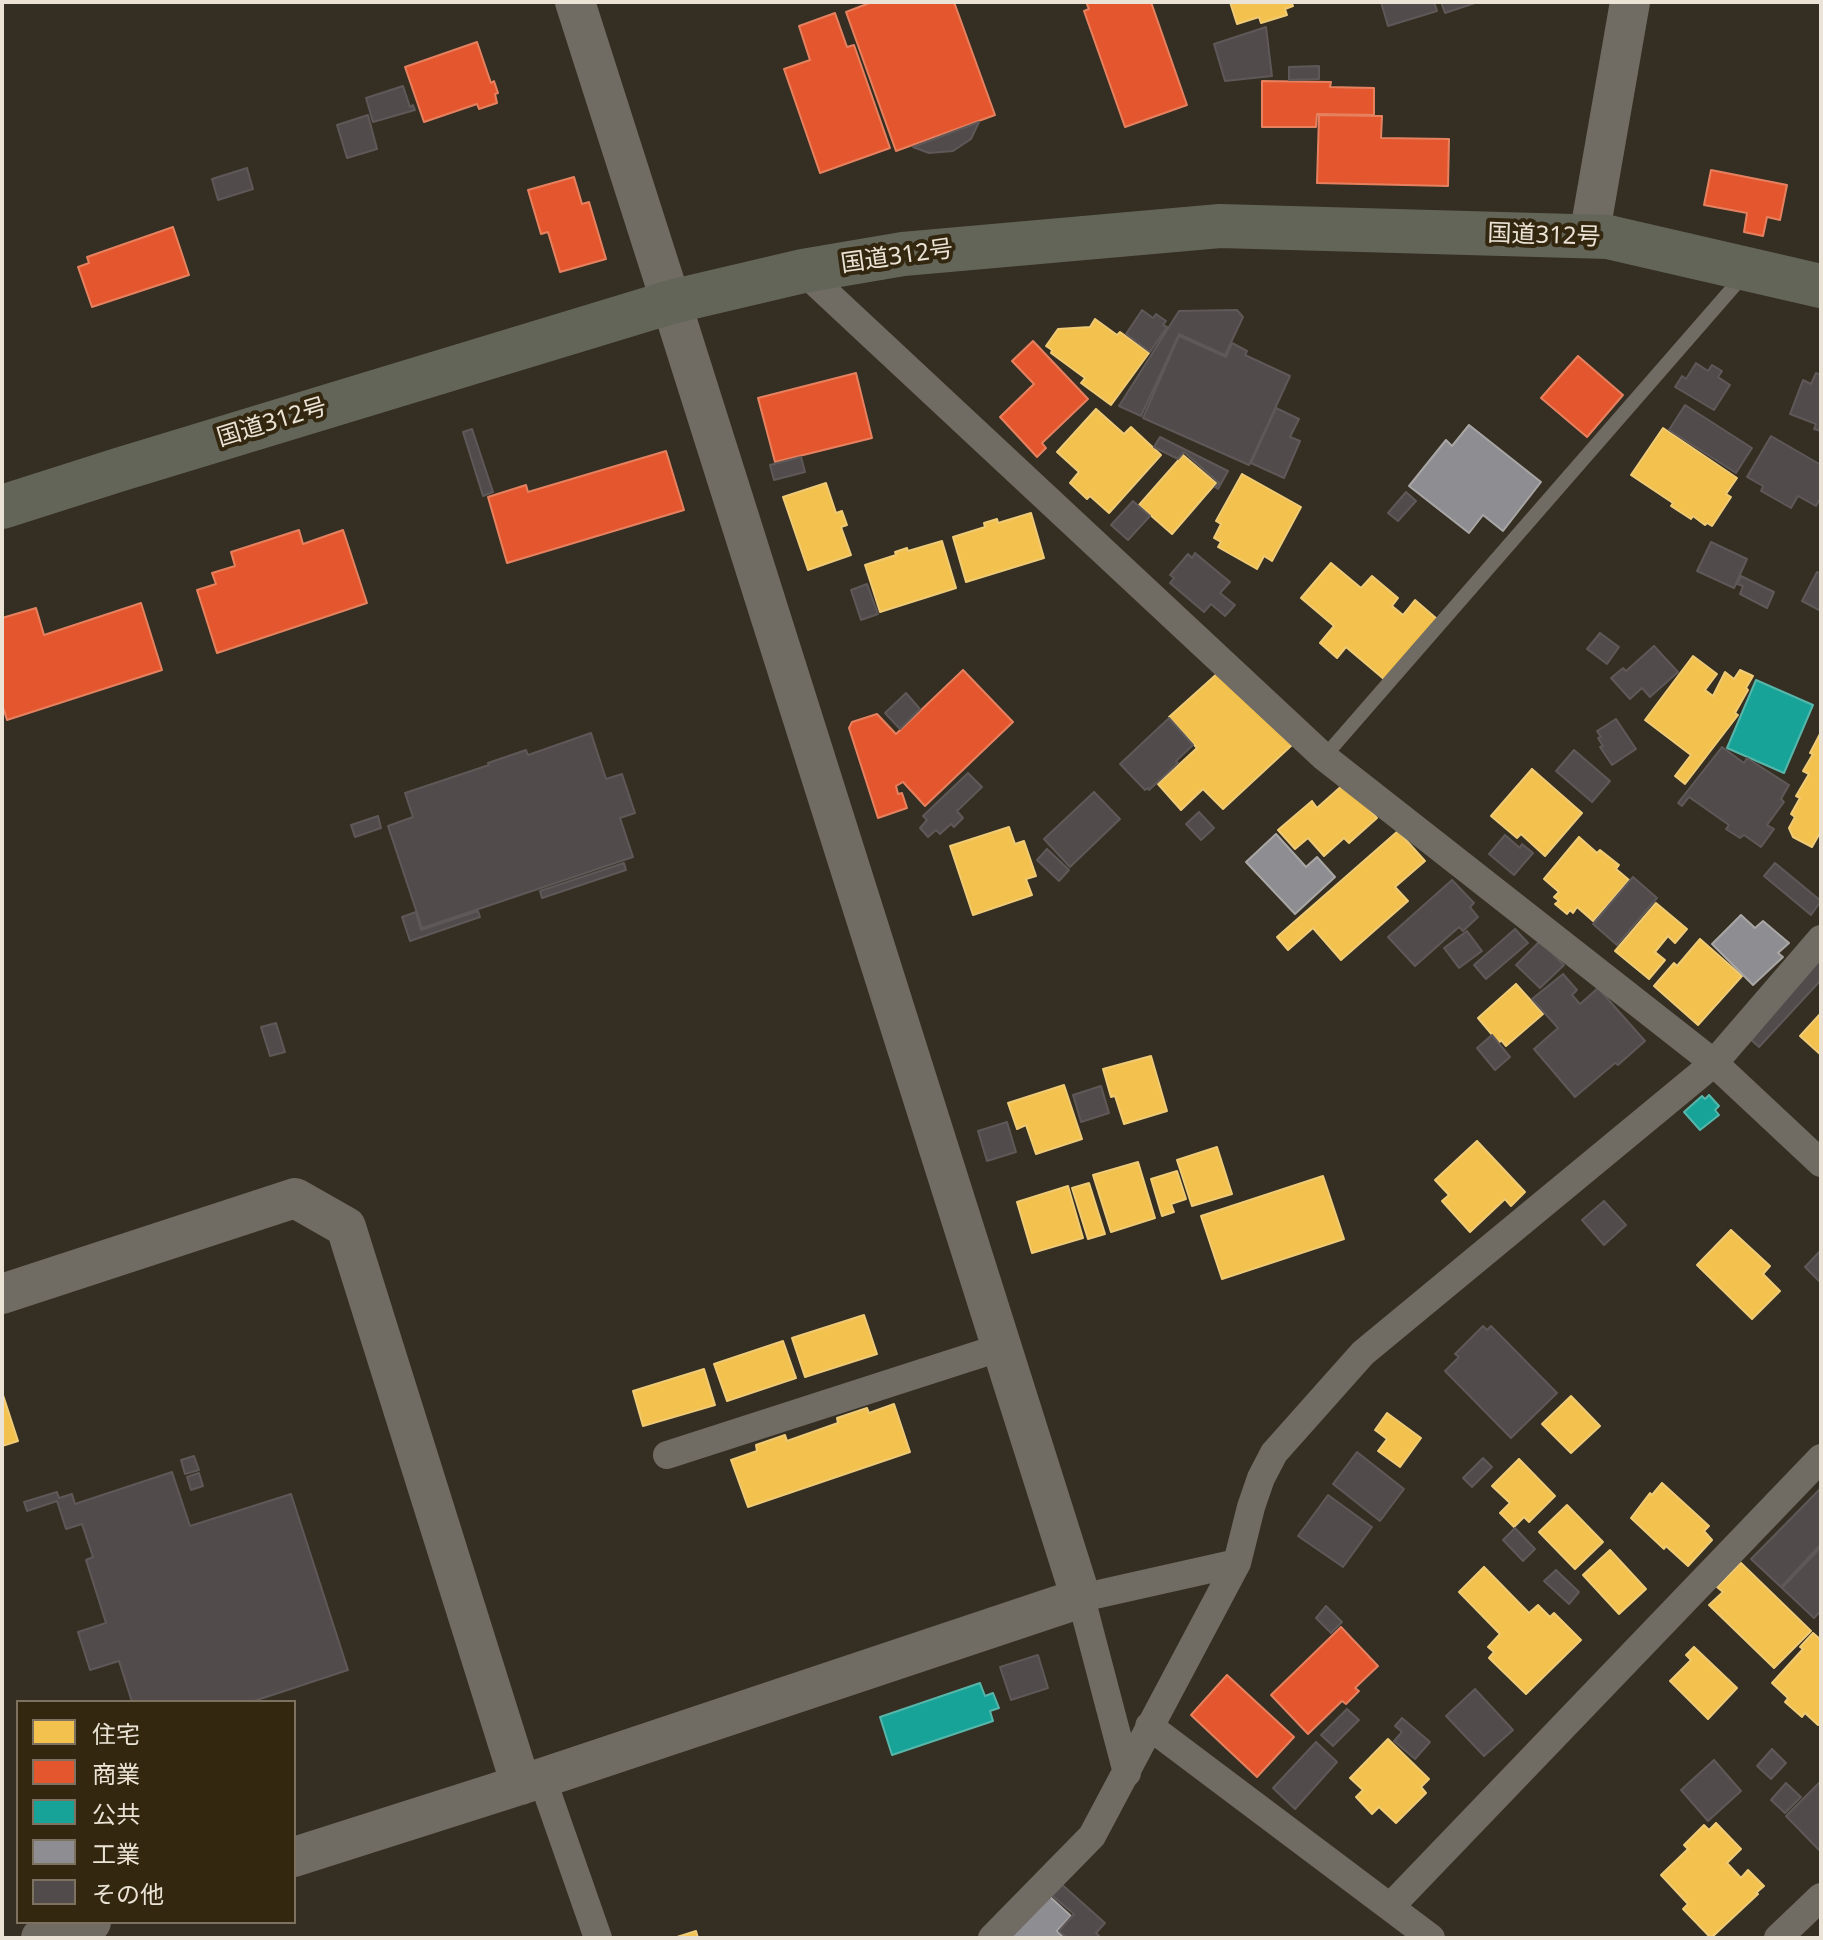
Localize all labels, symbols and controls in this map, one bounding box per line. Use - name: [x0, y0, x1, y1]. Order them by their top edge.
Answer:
- street label: 国道312号: [1487, 220, 1601, 252]
- street label: 国道312号: [839, 235, 955, 279]
- street label: 国道312号: [214, 393, 330, 453]
- legend: [16, 1700, 296, 1924]
- text: 住宅: [92, 1717, 140, 1750]
- text: 商業: [92, 1757, 140, 1790]
- text: 公共: [92, 1797, 140, 1830]
- text: 工業: [92, 1837, 140, 1870]
- text: その他: [92, 1877, 164, 1910]

